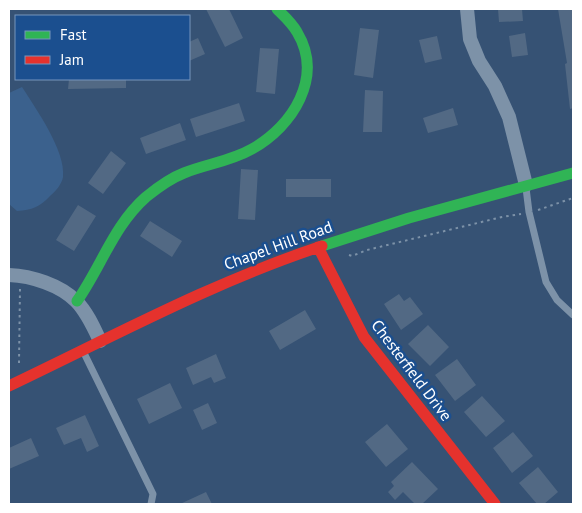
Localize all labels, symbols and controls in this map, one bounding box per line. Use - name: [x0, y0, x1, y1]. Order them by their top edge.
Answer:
- legend: [15, 15, 190, 80]
- text: Fast: [60, 25, 87, 44]
- text: Jam: [59, 50, 84, 69]
- street label: Chapel Hill Road: [221, 216, 335, 274]
- street label: Chesterfield Drive: [367, 315, 457, 425]

